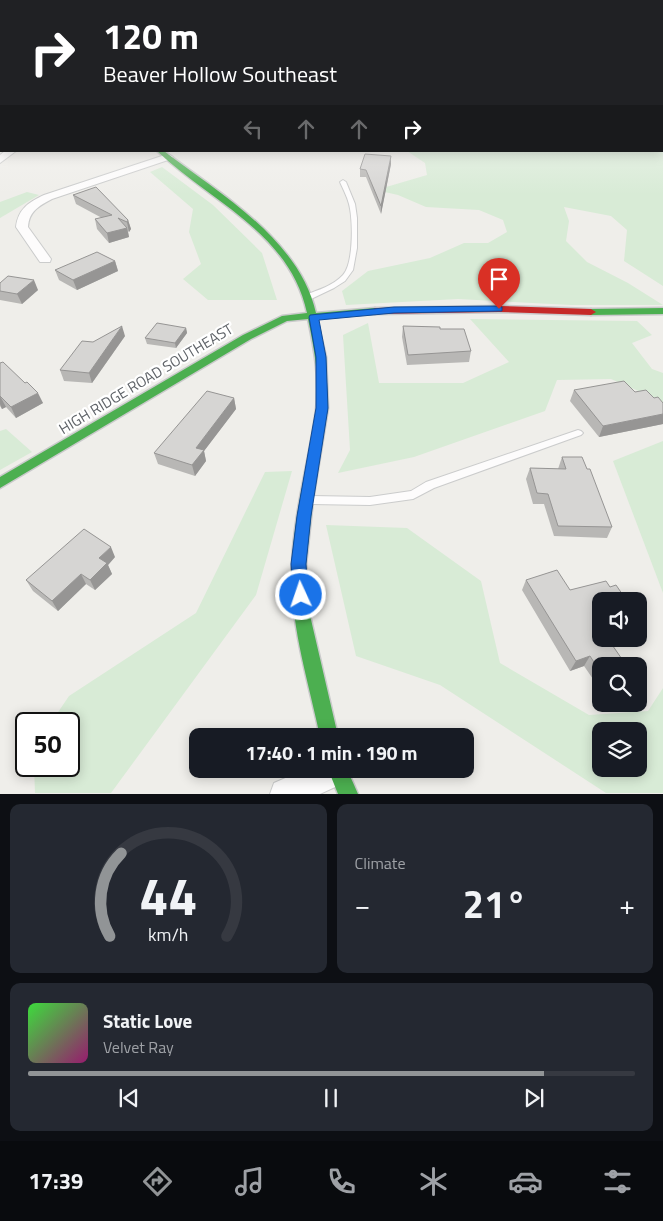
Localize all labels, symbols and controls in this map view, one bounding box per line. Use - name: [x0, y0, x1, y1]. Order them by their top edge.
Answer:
- text: 120 m: [103, 9, 199, 63]
- icon: right: [20, 20, 85, 85]
- text: Beaver Hollow Southeast: [103, 57, 337, 91]
- icon: left: [239, 115, 267, 143]
- icon: ahead: [292, 115, 320, 143]
- icon: ahead: [345, 115, 373, 143]
- icon: right: [398, 115, 426, 143]
- pin: [478, 258, 520, 309]
- icon: arrive: [485, 265, 513, 293]
- street label: HIGH RIDGE ROAD SOUTHEAST: [54, 317, 237, 440]
- position arrow: [274, 568, 326, 620]
- map controls: [592, 592, 647, 777]
- button: sound: [592, 592, 647, 647]
- button: search: [592, 657, 647, 712]
- speed limit sign: 50: [15, 712, 80, 777]
- button: layers: [592, 722, 647, 777]
- text: 17:40 · 1 min · 190 m: [245, 738, 418, 767]
- text: Climate: [355, 851, 406, 875]
- text: 44: [139, 856, 197, 935]
- text: 21°: [463, 875, 527, 933]
- text: −: [355, 883, 370, 926]
- text: +: [619, 883, 635, 926]
- text: km/h: [148, 921, 188, 948]
- text: Static Love: [103, 1006, 192, 1035]
- text: Velvet Ray: [103, 1035, 174, 1059]
- icon: previous: [115, 1084, 143, 1112]
- icon: pause: [317, 1084, 345, 1112]
- icon: next: [520, 1084, 548, 1112]
- text: 17:39: [28, 1164, 83, 1198]
- icon: directions: [140, 1164, 175, 1199]
- icon: music: [232, 1164, 267, 1199]
- icon: phone: [324, 1164, 359, 1199]
- icon: climate: [416, 1164, 451, 1199]
- icon: car: [508, 1164, 543, 1199]
- icon: filters: [600, 1164, 635, 1199]

